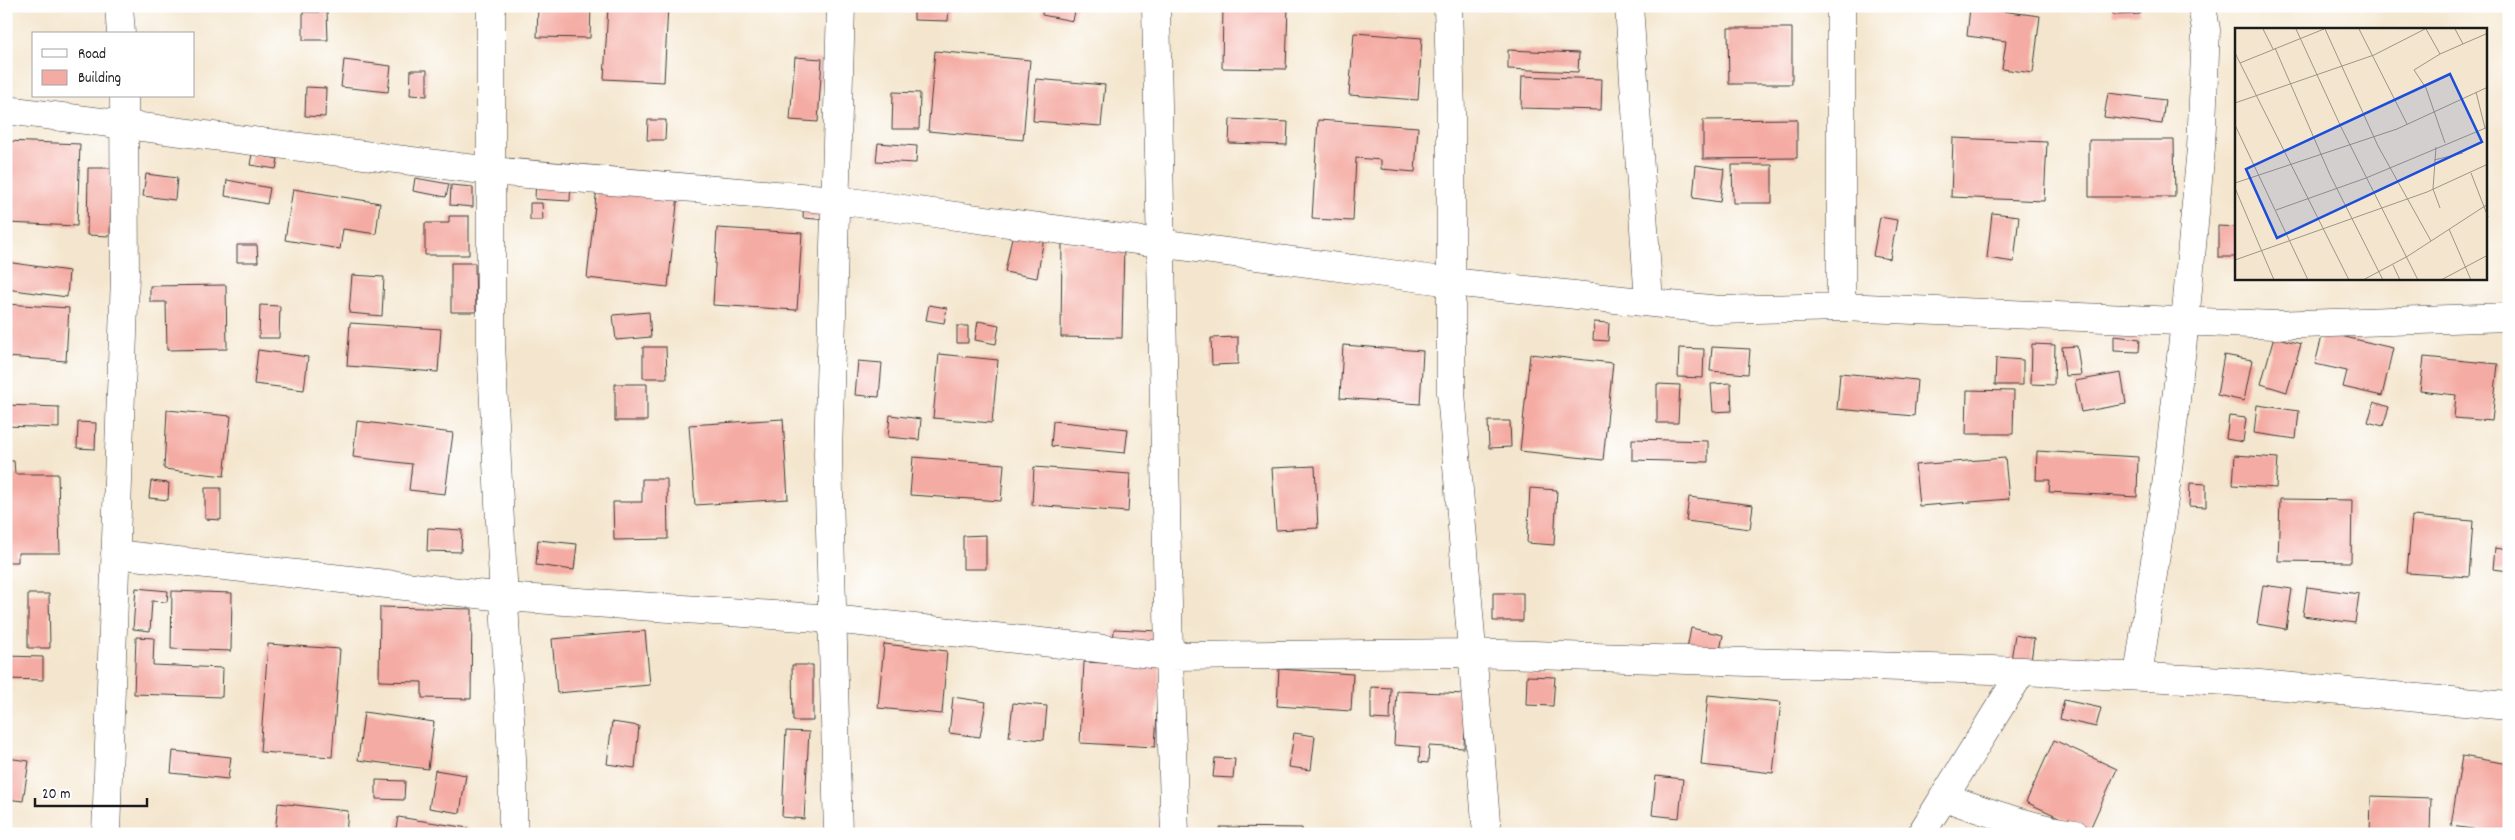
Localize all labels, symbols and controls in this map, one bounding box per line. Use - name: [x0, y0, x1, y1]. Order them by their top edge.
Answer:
- inset map: [2235, 28, 2488, 280]
- legend: [32, 32, 195, 98]
- text: Road: [78, 44, 106, 66]
- text: Building: [78, 68, 121, 90]
- scale bar: [35, 775, 148, 807]
- text: 20 m: [42, 784, 70, 806]

